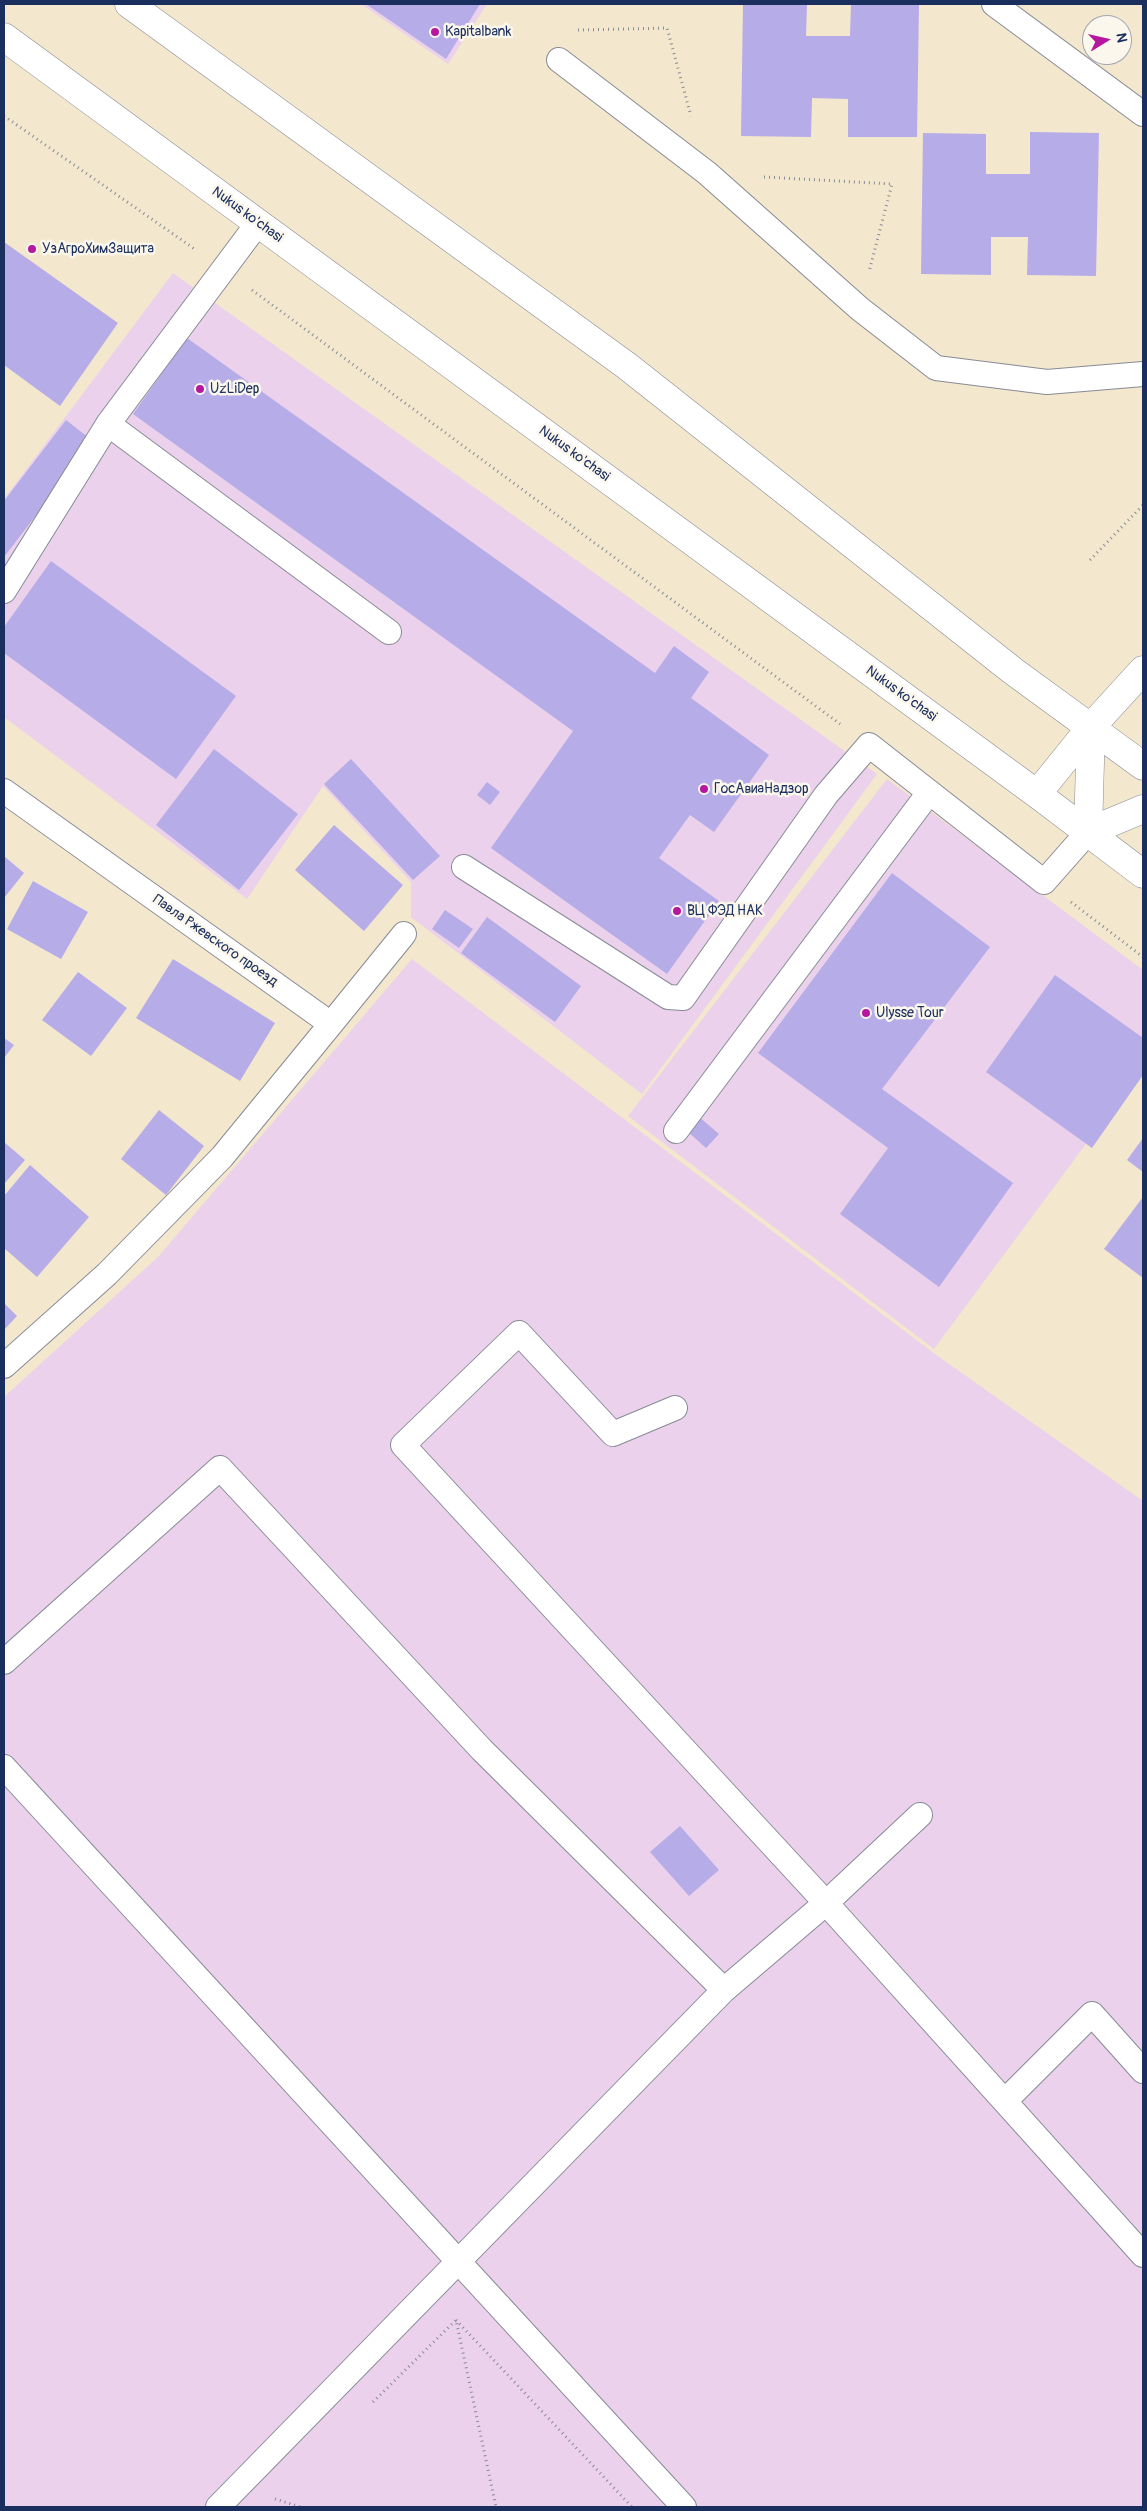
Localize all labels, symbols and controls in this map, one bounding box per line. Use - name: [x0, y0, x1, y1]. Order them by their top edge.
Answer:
- north arrow: [1082, 15, 1132, 65]
- place label: Kapitalbank: [445, 24, 511, 40]
- marker: Kapitalbank: [429, 26, 441, 38]
- text: N: [1112, 32, 1130, 44]
- street label: Nukus ko'chasi: [208, 184, 286, 246]
- place label: УзАгроХимЗащита: [42, 241, 154, 257]
- marker: УзАгроХимЗащита: [26, 243, 38, 255]
- place label: UzLiDep: [210, 381, 259, 397]
- marker: UzLiDep: [194, 383, 206, 395]
- street label: Nukus ko'chasi: [535, 423, 613, 485]
- street label: Nukus ko'chasi: [862, 663, 940, 725]
- place label: ГосАвиаНадзор: [714, 781, 809, 797]
- marker: ГосАвиаНадзор: [698, 783, 710, 795]
- street label: Павла Ржевского проезд: [149, 891, 281, 991]
- place label: ВЦ ФЭД НАК: [687, 903, 763, 919]
- marker: ВЦ ФЭД НАК: [671, 905, 683, 917]
- place label: Ulysse Tour: [876, 1005, 944, 1021]
- marker: Ulysse Tour: [860, 1007, 872, 1019]

